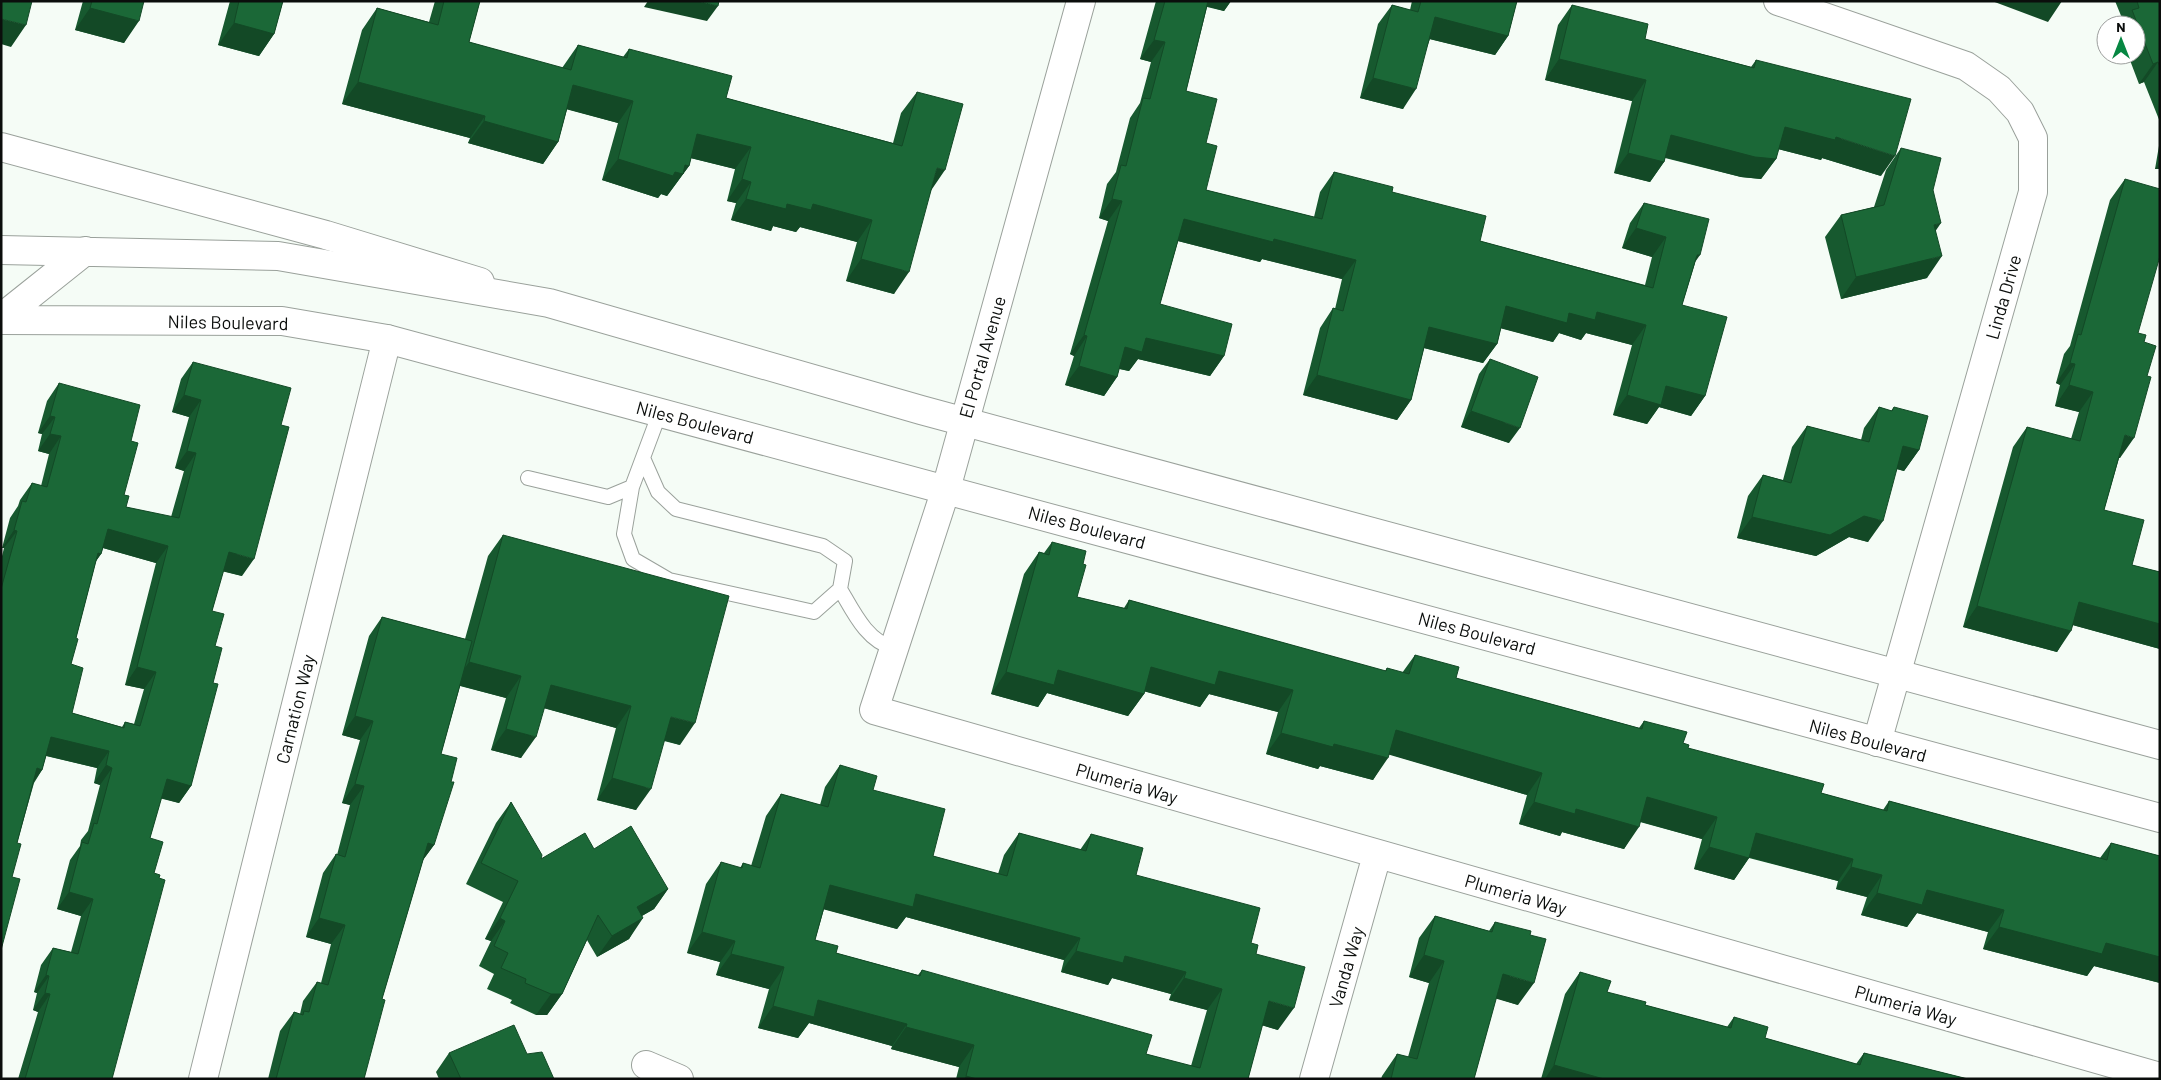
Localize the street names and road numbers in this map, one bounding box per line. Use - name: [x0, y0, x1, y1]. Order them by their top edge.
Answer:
- street label: Linda Drive: [1980, 252, 2026, 342]
- street label: El Portal Avenue: [954, 293, 1010, 421]
- street label: Niles Boulevard: [167, 310, 289, 334]
- street label: Niles Boulevard: [634, 396, 756, 448]
- street label: Niles Boulevard: [1026, 501, 1148, 553]
- street label: Niles Boulevard: [1416, 607, 1538, 659]
- street label: Carnation Way: [271, 652, 319, 766]
- street label: Niles Boulevard: [1807, 714, 1929, 766]
- street label: Plumeria Way: [1073, 758, 1181, 808]
- street label: Plumeria Way: [1462, 869, 1570, 919]
- street label: Vanda Way: [1324, 924, 1368, 1010]
- street label: Plumeria Way: [1852, 980, 1960, 1030]

